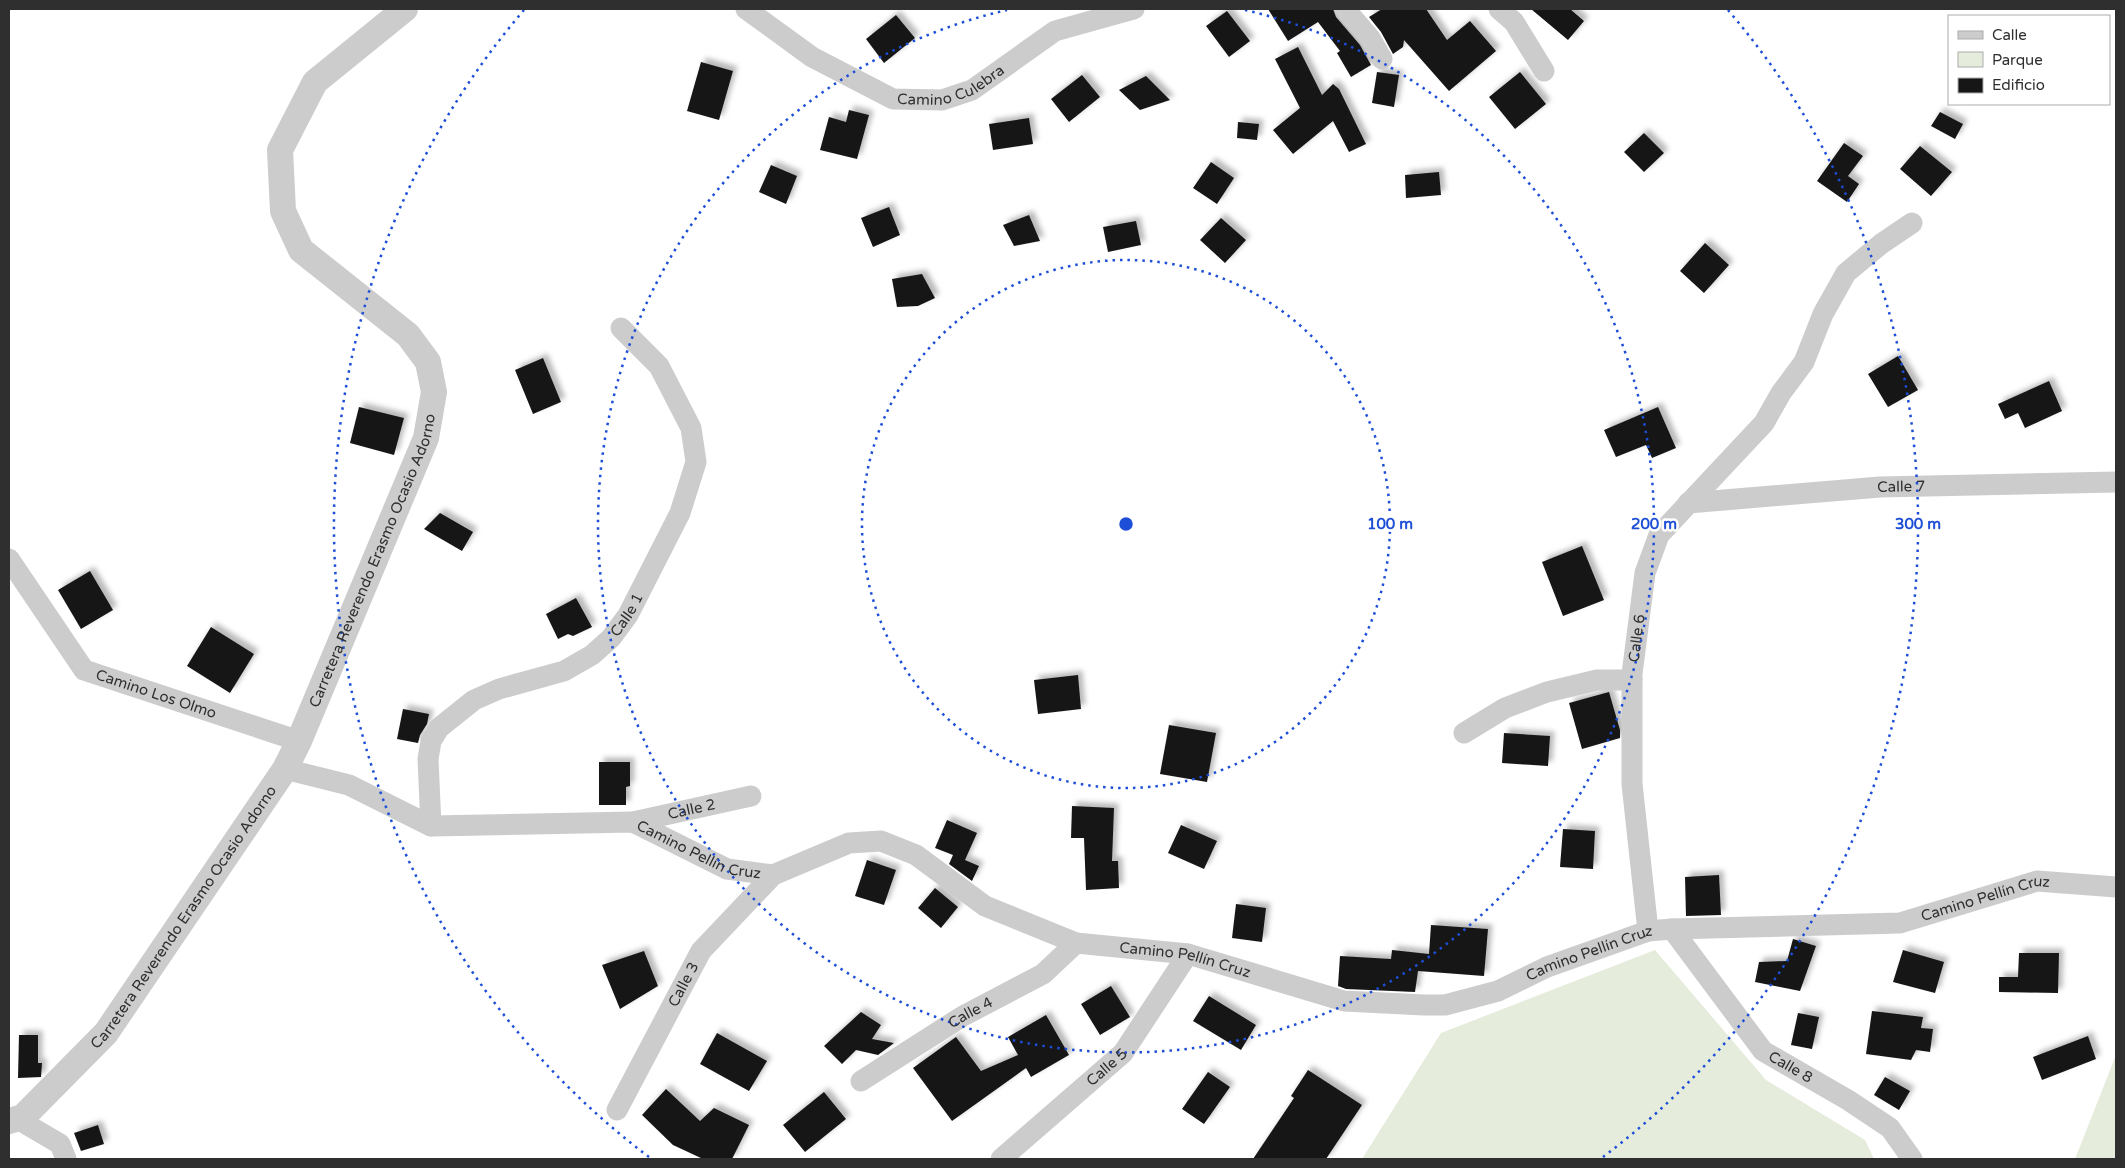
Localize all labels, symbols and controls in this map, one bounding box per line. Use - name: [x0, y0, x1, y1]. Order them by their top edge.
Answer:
- legend: [1948, 15, 2110, 105]
- text: Calle: [1992, 26, 2027, 44]
- text: Parque: [1992, 51, 2043, 69]
- street label: Camino Culebra: [897, 61, 1008, 109]
- text: Edificio: [1992, 76, 2045, 94]
- street label: Carretera Reverendo Erasmo Ocasio Adorno: [305, 412, 439, 710]
- street label: Calle 7: [1877, 477, 1926, 496]
- centre of rings: [1117, 515, 1135, 533]
- text: 100 m: [1367, 515, 1413, 533]
- text: 200 m: [1631, 515, 1677, 533]
- text: 300 m: [1895, 515, 1941, 533]
- street label: Calle 1: [606, 590, 647, 640]
- street label: Calle 6: [1625, 613, 1649, 663]
- street label: Camino Los Olmo: [93, 666, 219, 722]
- street label: Carretera Reverendo Erasmo Ocasio Adorno: [87, 782, 280, 1052]
- street label: Calle 2: [666, 795, 717, 823]
- street label: Camino Pellín Cruz: [634, 816, 762, 882]
- street label: Camino Pellín Cruz: [1919, 872, 2051, 925]
- street label: Camino Pellín Cruz: [1523, 922, 1653, 985]
- street label: Camino Pellín Cruz: [1119, 938, 1253, 981]
- street label: Calle 3: [664, 959, 703, 1010]
- street label: Calle 4: [945, 993, 996, 1032]
- street label: Calle 5: [1083, 1045, 1131, 1090]
- street label: Calle 8: [1765, 1047, 1816, 1087]

